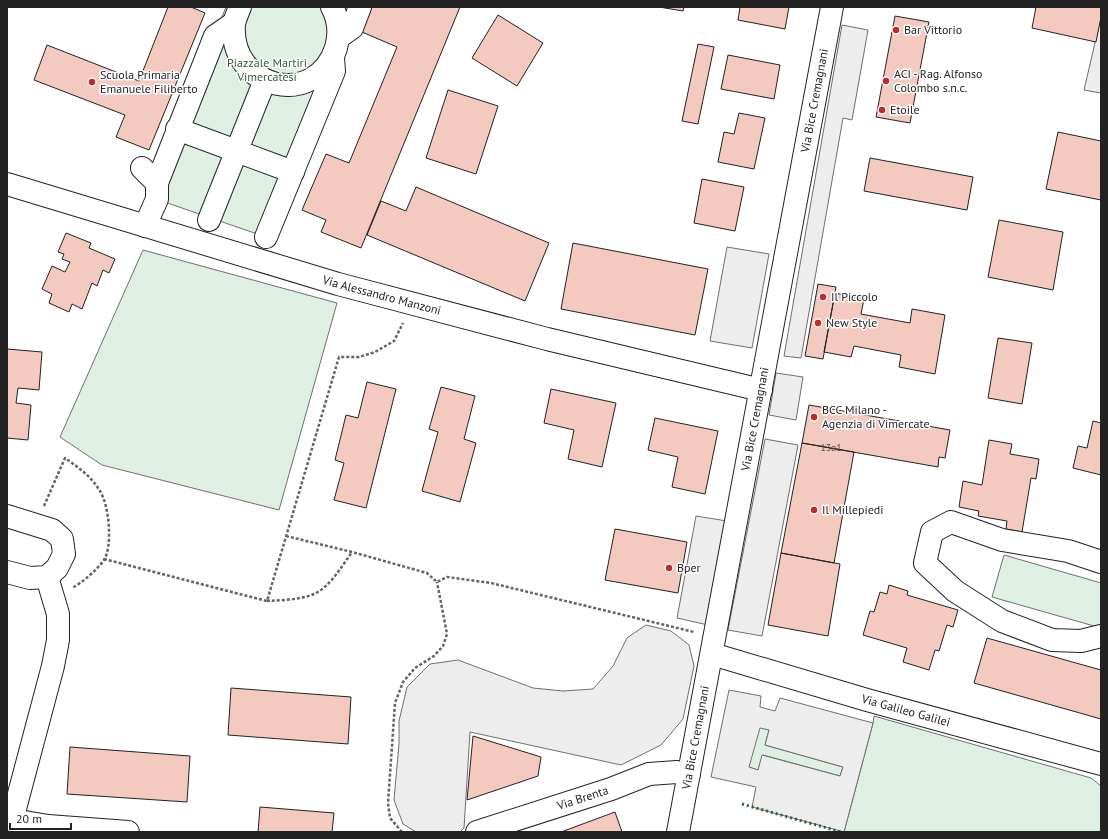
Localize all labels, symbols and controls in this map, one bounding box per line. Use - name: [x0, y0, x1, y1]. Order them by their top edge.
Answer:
- place label: Bar Vittorio: [904, 22, 962, 37]
- marker: Bar Vittorio: [891, 25, 901, 35]
- street label: Via Bice Cremagnani: [797, 47, 831, 155]
- park label: Piazzale Martiri Vimercatesi: [227, 55, 307, 84]
- place label: ACI - Rag. Alfonso Colombo s.n.c.: [894, 66, 982, 95]
- place label: Scuola Primaria Emanuele Filiberto: [100, 67, 198, 96]
- marker: ACI - Rag. Alfonso Colombo s.n.c.: [881, 76, 891, 86]
- marker: Scuola Primaria Emanuele Filiberto: [87, 77, 97, 87]
- place label: Etoile: [890, 102, 920, 117]
- marker: Etoile: [877, 105, 887, 115]
- street label: Via Alessandro Manzoni: [320, 272, 443, 318]
- place label: Il Piccolo: [831, 289, 878, 304]
- marker: Il Piccolo: [818, 292, 828, 302]
- place label: New Style: [826, 315, 877, 330]
- marker: New Style: [813, 318, 823, 328]
- street label: Via Bice Cremagnani: [737, 366, 772, 473]
- place label: BCC Milano - Agenzia di Vimercate: [822, 402, 930, 431]
- marker: BCC Milano - Agenzia di Vimercate: [809, 412, 819, 422]
- house number: 13a1: [820, 441, 842, 454]
- place label: Il Millepiedi: [822, 502, 884, 517]
- marker: Il Millepiedi: [809, 505, 819, 515]
- place label: Bper: [677, 560, 701, 575]
- marker: Bper: [664, 563, 674, 573]
- street label: Via Bice Cremagnani: [678, 684, 712, 792]
- street label: Via Galileo Galilei: [859, 691, 952, 729]
- street label: Via Brenta: [554, 782, 610, 813]
- scale bar: [10, 805, 71, 831]
- text: 20 m: [16, 811, 42, 826]

